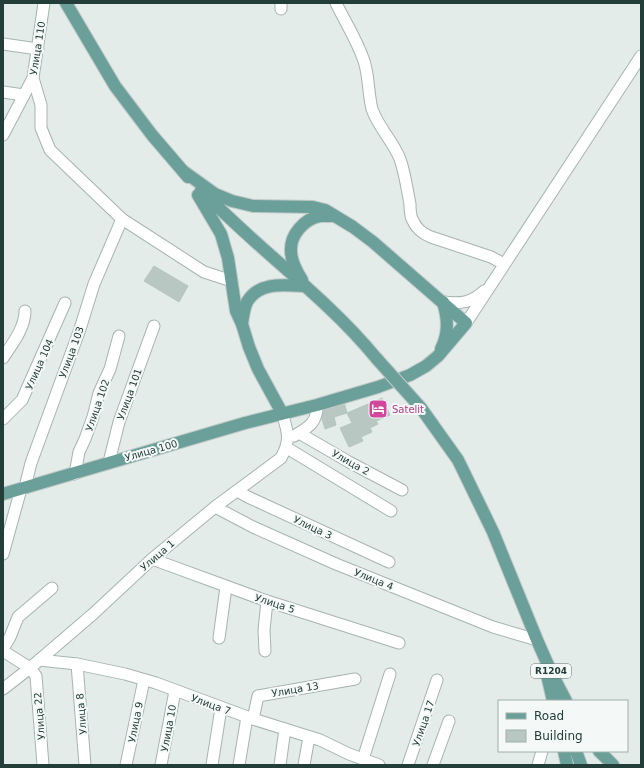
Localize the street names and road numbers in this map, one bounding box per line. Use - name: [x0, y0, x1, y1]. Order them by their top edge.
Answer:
- street label: Улица 110: [28, 20, 47, 76]
- street label: Улица 103: [57, 325, 86, 380]
- street label: Улица 104: [23, 337, 56, 391]
- street label: Улица 101: [115, 367, 144, 422]
- street label: Улица 102: [83, 378, 111, 433]
- street label: Улица 100: [124, 438, 179, 463]
- street label: Улица 2: [330, 448, 372, 477]
- street label: Улица 3: [292, 514, 334, 541]
- street label: Улица 1: [138, 538, 177, 573]
- street label: Улица 4: [353, 567, 395, 592]
- street label: Улица 5: [253, 592, 296, 615]
- road number: R1204: [531, 664, 571, 678]
- street label: Улица 13: [271, 680, 320, 699]
- street label: Улица 22: [32, 692, 47, 740]
- street label: Улица 7: [189, 692, 232, 717]
- street label: Улица 8: [74, 693, 89, 735]
- street label: Улица 17: [410, 699, 436, 748]
- street label: Улица 9: [126, 701, 145, 743]
- street label: Улица 10: [159, 704, 178, 753]

